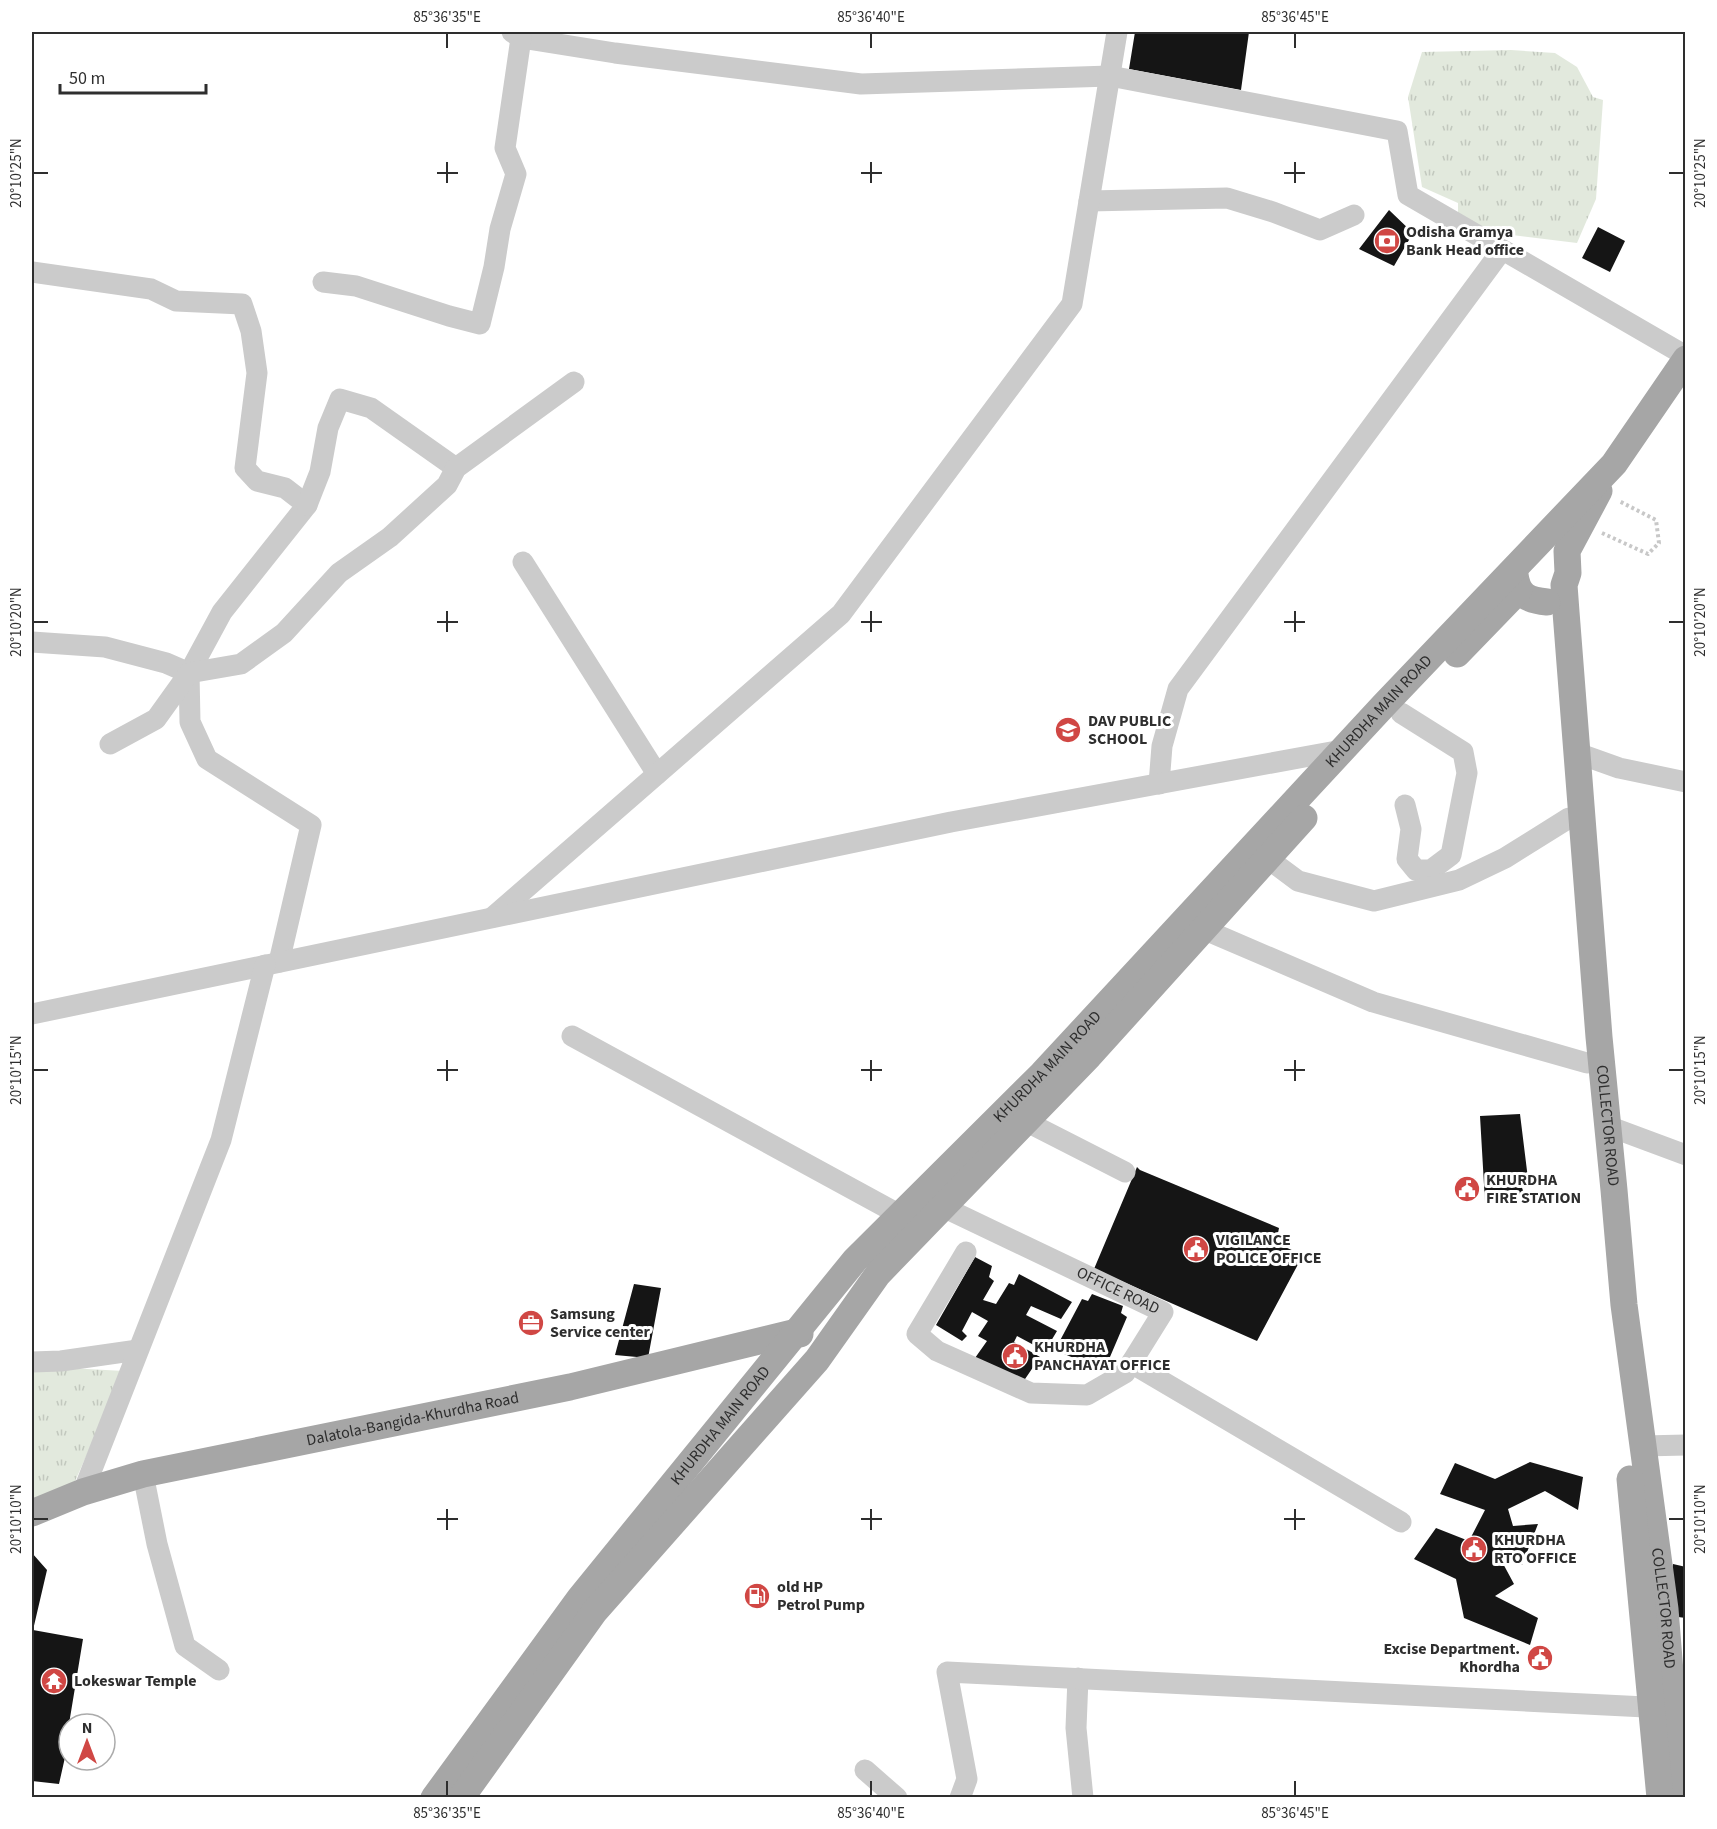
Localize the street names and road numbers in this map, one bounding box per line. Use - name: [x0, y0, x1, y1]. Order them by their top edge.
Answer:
- street label: KHURDHA MAIN ROAD: [1320, 650, 1437, 773]
- street label: KHURDHA MAIN ROAD: [988, 1006, 1106, 1128]
- street label: COLLECTOR ROAD: [1591, 1064, 1625, 1187]
- street label: OFFICE ROAD: [1073, 1261, 1163, 1320]
- street label: KHURDHA MAIN ROAD: [665, 1361, 776, 1490]
- street label: Dalatola-Bangida-Khurdha Road: [304, 1387, 521, 1451]
- street label: COLLECTOR ROAD: [1646, 1546, 1681, 1670]

